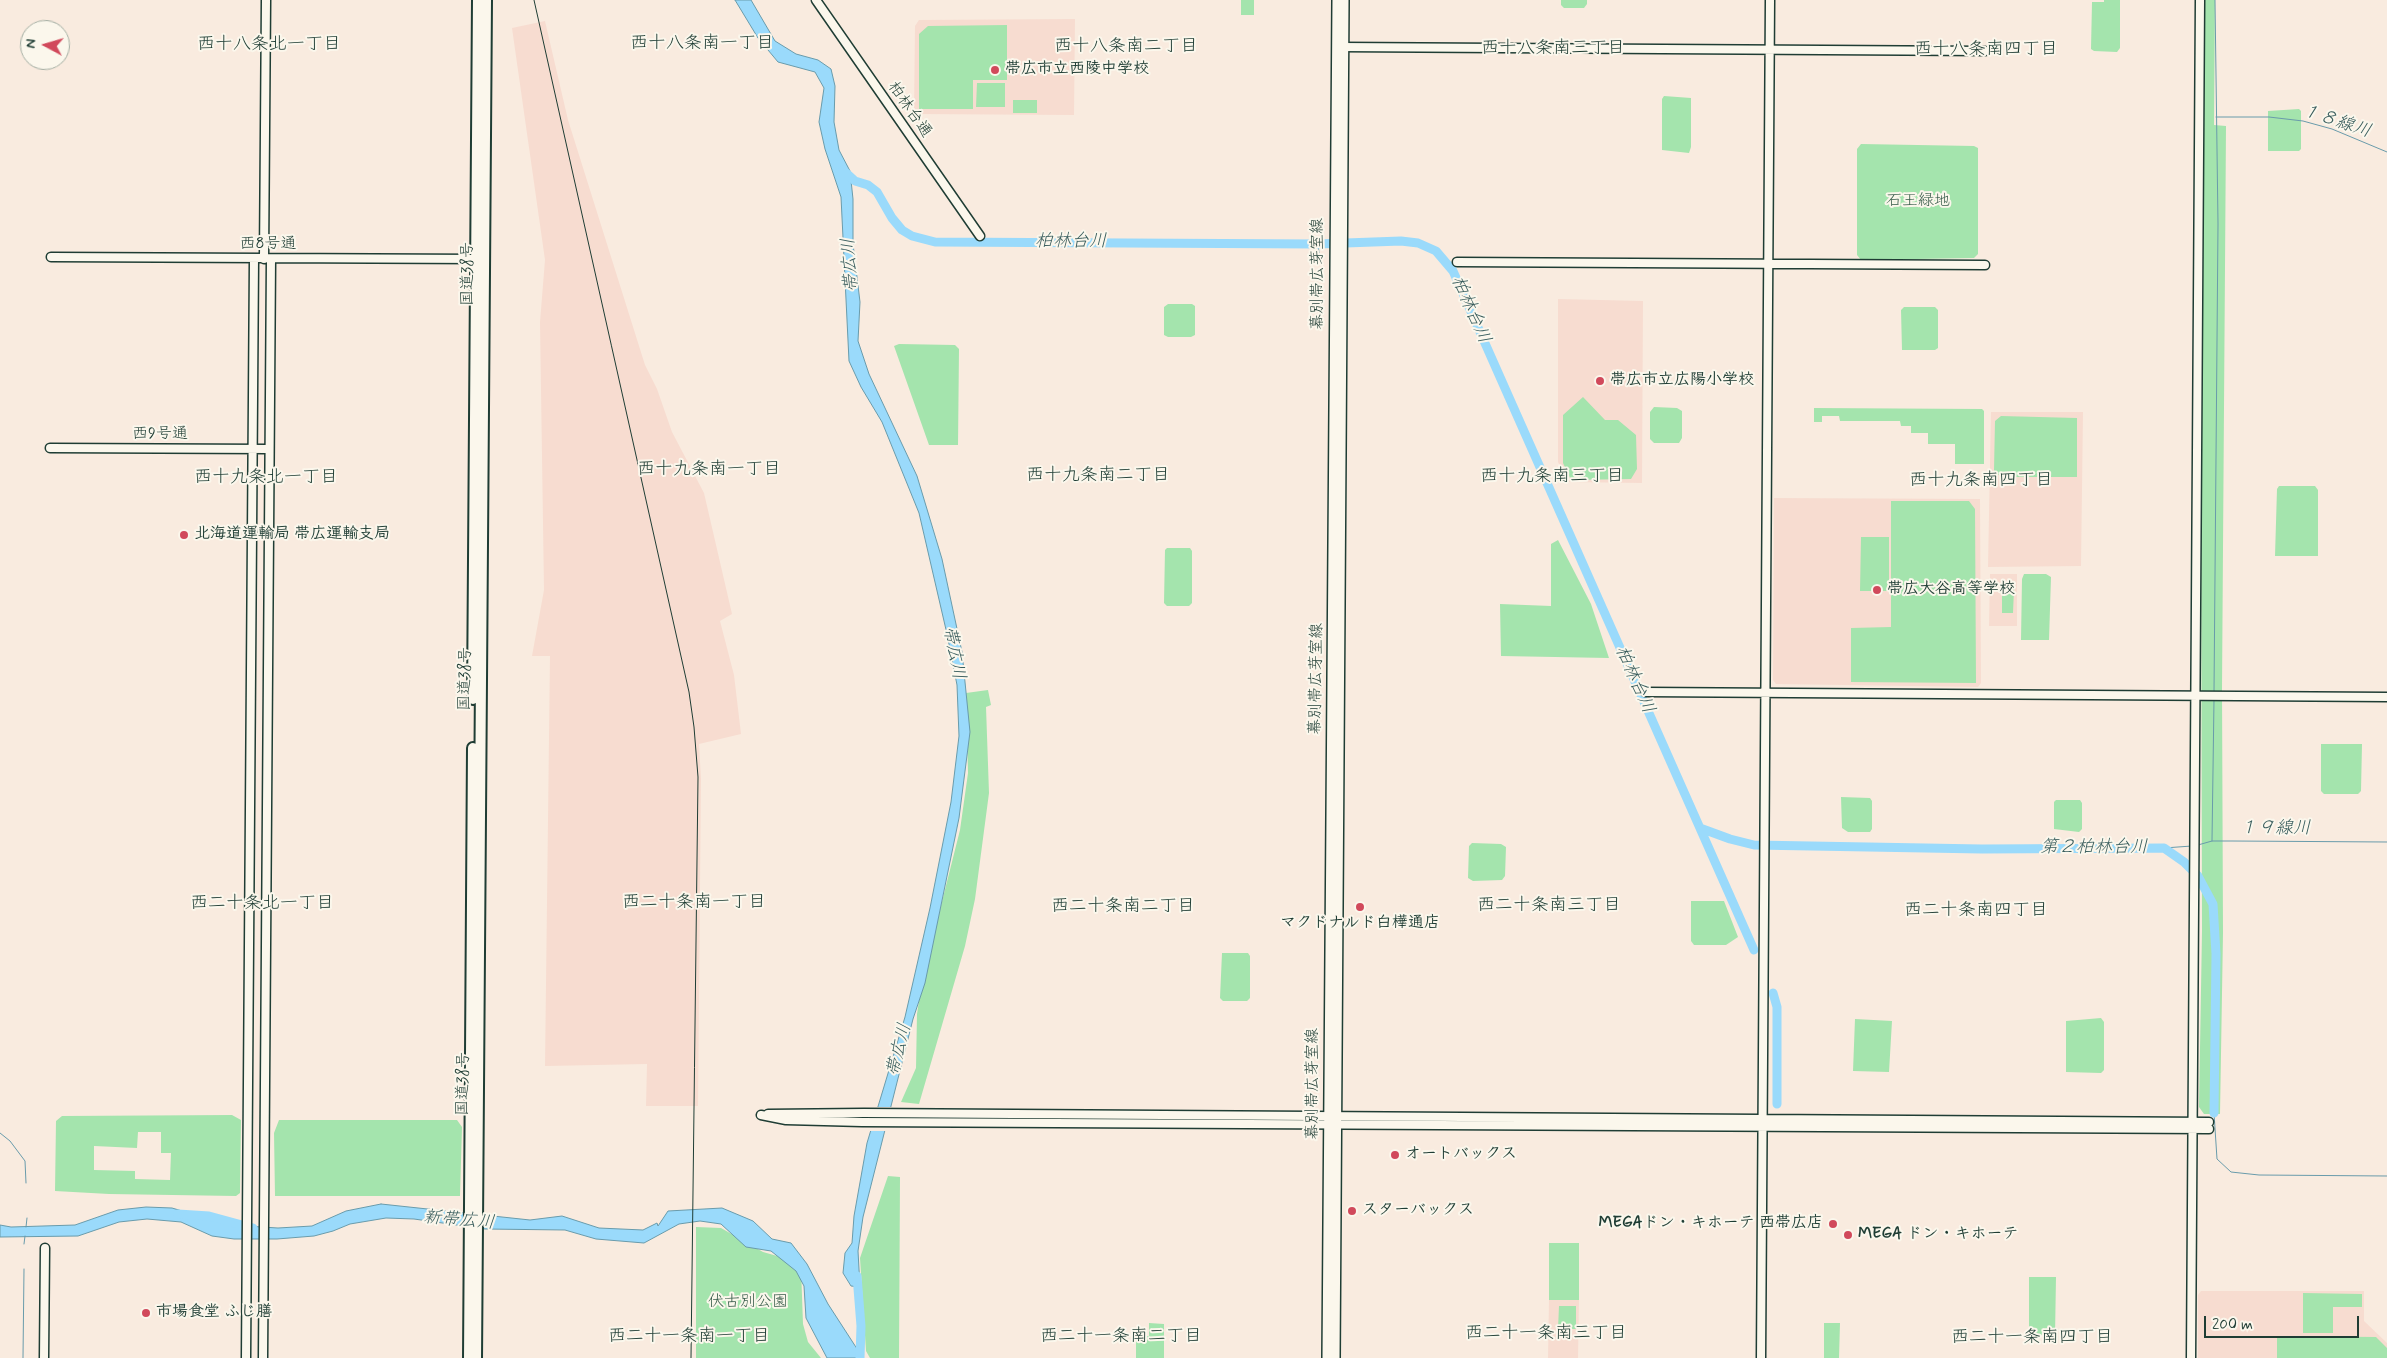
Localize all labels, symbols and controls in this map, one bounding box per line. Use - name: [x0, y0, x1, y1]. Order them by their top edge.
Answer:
- north arrow: [20, 20, 70, 70]
- district label: 西十八条南一丁目: [630, 33, 774, 55]
- district label: 西十八条北一丁目: [197, 34, 341, 56]
- district label: 西十八条南二丁目: [1054, 36, 1198, 58]
- text: N: [22, 38, 41, 49]
- district label: 西十八条南三丁目: [1481, 38, 1625, 60]
- district label: 西十八条南四丁目: [1914, 39, 2058, 61]
- place label: 帯広市立西陵中学校: [1005, 60, 1149, 80]
- marker: 帯広市立西陵中学校: [989, 64, 1001, 76]
- street label: 柏林台通: [883, 78, 935, 142]
- water label: １８線川: [2298, 101, 2374, 143]
- park label: 石王緑地: [1886, 192, 1950, 212]
- street label: 幕別帯広芽室線: [1309, 218, 1329, 330]
- water label: 柏林台川: [1035, 231, 1107, 253]
- street label: 西8号通: [239, 235, 297, 255]
- water label: 帯広川: [838, 237, 864, 293]
- street label: 国道38号: [459, 242, 479, 306]
- water label: 柏林台川: [1445, 273, 1495, 347]
- place label: 帯広市立広陽小学校: [1610, 371, 1754, 391]
- marker: 帯広市立広陽小学校: [1594, 375, 1606, 387]
- street label: 西9号通: [132, 425, 188, 445]
- district label: 西十九条南一丁目: [637, 459, 781, 481]
- district label: 西十九条南二丁目: [1026, 465, 1170, 487]
- district label: 西十九条南三丁目: [1480, 466, 1624, 488]
- district label: 西十九条北一丁目: [194, 467, 338, 489]
- district label: 西十九条南四丁目: [1909, 470, 2053, 492]
- place label: 北海道運輸局 帯広運輸支局: [194, 525, 390, 545]
- marker: 北海道運輸局 帯広運輸支局: [178, 529, 190, 541]
- place label: 帯広大谷高等学校: [1887, 580, 2015, 600]
- marker: 帯広大谷高等学校: [1871, 584, 1883, 596]
- street label: 幕別帯広芽室線: [1306, 623, 1328, 735]
- water label: 帯広川: [937, 624, 969, 682]
- water label: 柏林台川: [1609, 643, 1659, 717]
- street label: 国道38号: [456, 647, 476, 711]
- water label: １９線川: [2239, 818, 2311, 840]
- water label: 第２柏林台川: [2040, 837, 2148, 859]
- district label: 西二十条南一丁目: [622, 892, 766, 914]
- district label: 西二十条北一丁目: [190, 893, 334, 915]
- district label: 西二十条南三丁目: [1477, 895, 1621, 917]
- district label: 西二十条南二丁目: [1051, 896, 1195, 918]
- district label: 西二十条南四丁目: [1904, 900, 2048, 922]
- marker: マクドナルド白樺通店: [1354, 901, 1366, 913]
- place label: マクドナルド白樺通店: [1280, 914, 1440, 934]
- water label: 帯広川: [883, 1021, 917, 1079]
- street label: 幕別帯広芽室線: [1304, 1028, 1324, 1140]
- street label: 国道38号: [454, 1052, 474, 1116]
- place label: オートバックス: [1405, 1145, 1517, 1165]
- marker: オートバックス: [1389, 1149, 1401, 1161]
- place label: スターバックス: [1362, 1201, 1474, 1221]
- marker: スターバックス: [1346, 1205, 1358, 1217]
- water label: 新帯広川: [422, 1207, 496, 1235]
- place label: MEGAドン・キホーテ 西帯広店: [1599, 1214, 1823, 1234]
- marker: MEGAドン・キホーテ 西帯広店: [1827, 1218, 1839, 1230]
- place label: MEGA ドン・キホーテ: [1858, 1225, 2018, 1245]
- marker: MEGA ドン・キホーテ: [1842, 1229, 1854, 1241]
- park label: 伏古別公園: [708, 1293, 788, 1313]
- place label: 市場食堂 ふじ膳: [156, 1303, 272, 1323]
- scale bar: [2207, 1306, 2362, 1338]
- marker: 市場食堂 ふじ膳: [140, 1307, 152, 1319]
- text: 200 m: [2212, 1315, 2253, 1335]
- district label: 西二十一条南三丁目: [1465, 1323, 1627, 1345]
- district label: 西二十一条南一丁目: [608, 1326, 770, 1348]
- district label: 西二十一条南二丁目: [1040, 1326, 1202, 1348]
- district label: 西二十一条南四丁目: [1951, 1327, 2113, 1349]

